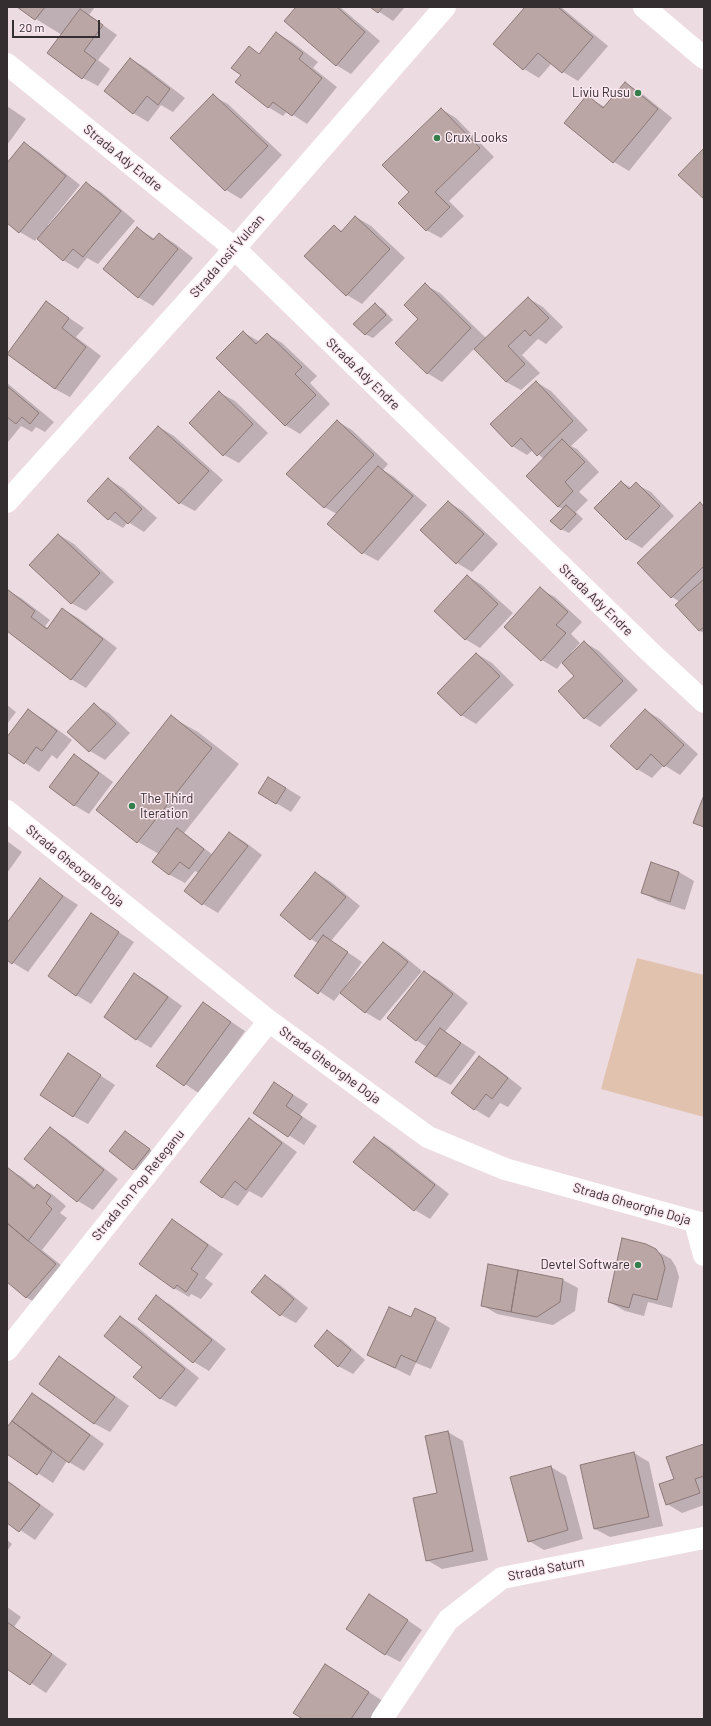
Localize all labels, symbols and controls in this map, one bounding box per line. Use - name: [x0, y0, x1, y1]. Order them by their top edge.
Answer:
- scale bar: [14, 12, 102, 38]
- text: 20 m: [19, 20, 45, 34]
- place label: Liviu Rusu: [572, 85, 630, 101]
- marker: Liviu Rusu: [633, 88, 643, 98]
- street label: Strada Ady Endre: [80, 121, 166, 195]
- place label: Crux Looks: [445, 130, 508, 146]
- marker: Crux Looks: [432, 133, 442, 143]
- street label: Strada Iosif Vulcan: [187, 211, 267, 301]
- street label: Strada Ady Endre: [323, 335, 403, 413]
- street label: Strada Ady Endre: [556, 561, 636, 639]
- place label: The Third Iteration: [140, 791, 193, 822]
- marker: The Third Iteration: [127, 801, 137, 811]
- street label: Strada Gheorghe Doja: [23, 822, 127, 910]
- street label: Strada Gheorghe Doja: [276, 1023, 384, 1107]
- street label: Strada Ion Pop Reteganu: [88, 1126, 188, 1244]
- street label: Strada Gheorghe Doja: [571, 1180, 693, 1228]
- place label: Devtel Software: [541, 1257, 630, 1273]
- marker: Devtel Software: [633, 1260, 643, 1270]
- street label: Strada Saturn: [506, 1554, 586, 1584]

